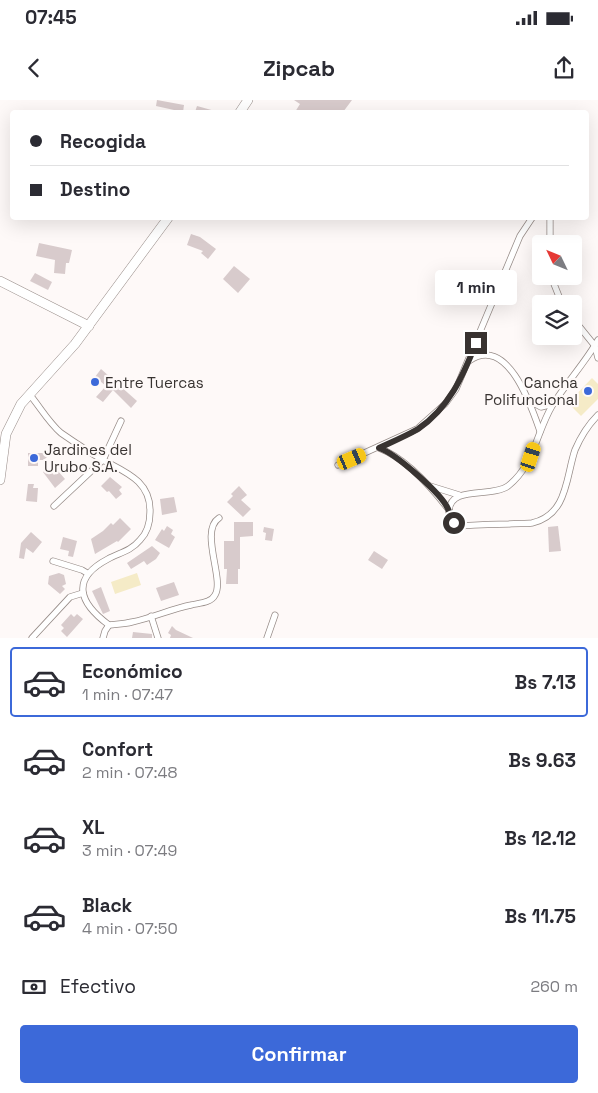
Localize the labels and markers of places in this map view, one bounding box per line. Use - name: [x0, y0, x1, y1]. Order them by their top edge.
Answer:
- place label: Entre Tuercas: [105, 373, 204, 392]
- place label: Cancha Polifuncional: [484, 373, 578, 409]
- marker: Entre Tuercas: [89, 376, 101, 388]
- marker: Cancha Polifuncional: [582, 385, 594, 397]
- place label: Jardines del Urubo S.A.: [44, 440, 132, 476]
- marker: Jardines del Urubo S.A.: [28, 452, 40, 464]

